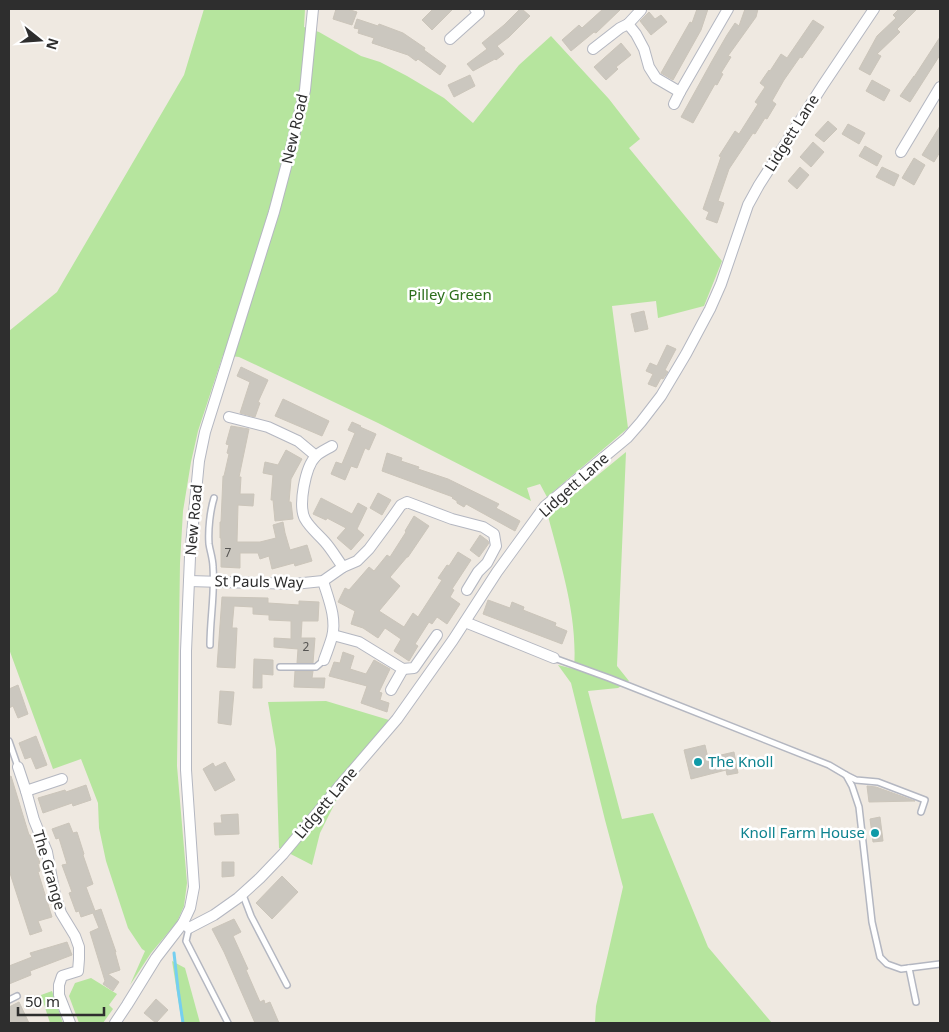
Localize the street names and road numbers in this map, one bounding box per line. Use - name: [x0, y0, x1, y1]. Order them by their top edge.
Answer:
- street label: Lidgett Lane: [760, 90, 823, 175]
- street label: New Road: [276, 92, 312, 166]
- street label: Lidgett Lane: [534, 448, 612, 521]
- street label: New Road: [180, 484, 206, 556]
- street label: St Pauls Way: [214, 570, 304, 592]
- street label: Lidgett Lane: [289, 762, 361, 842]
- street label: The Grange: [29, 827, 71, 912]

